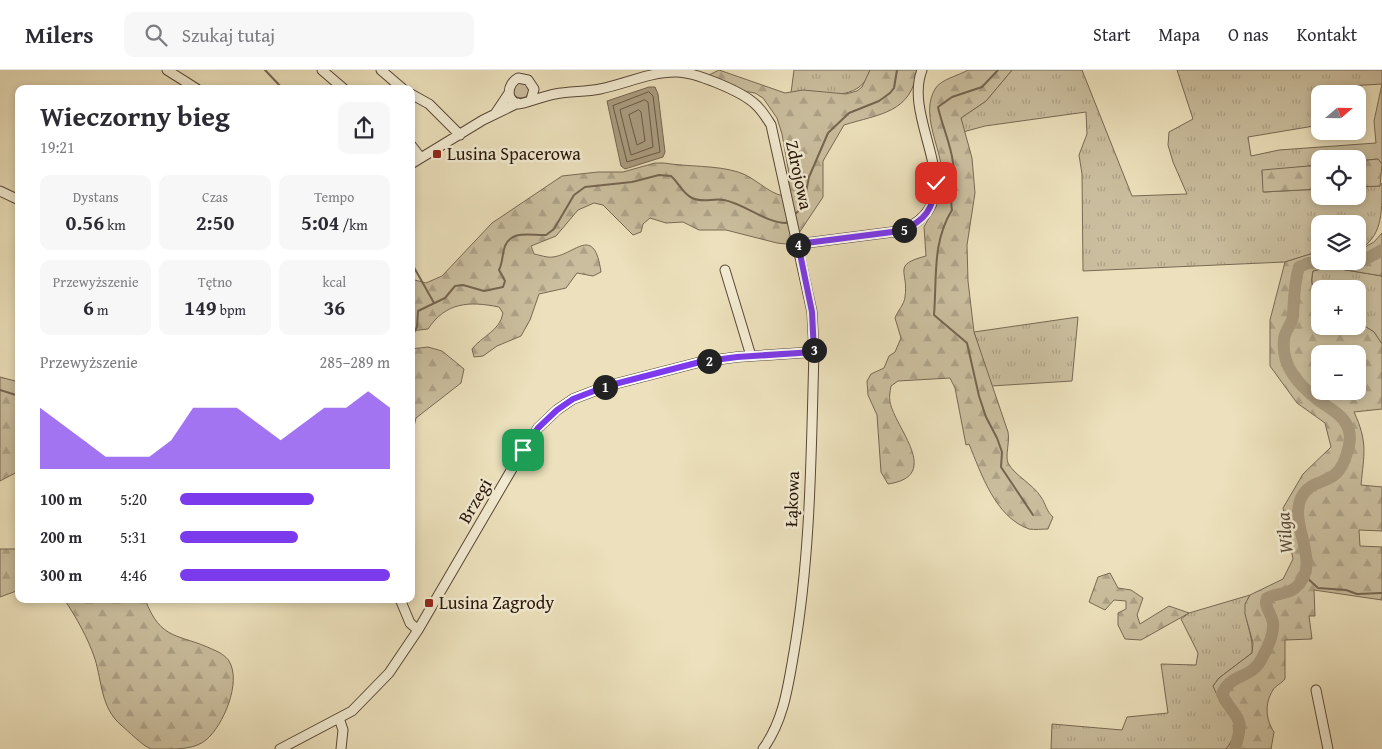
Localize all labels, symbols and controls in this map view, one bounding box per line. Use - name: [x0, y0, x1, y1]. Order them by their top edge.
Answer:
- search box: [124, 12, 474, 57]
- text: Milers: [25, 17, 94, 52]
- icon: search: [142, 21, 170, 49]
- text: Szukaj tutaj: [182, 21, 275, 49]
- text: Start: [1093, 21, 1131, 48]
- text: Mapa: [1159, 21, 1200, 48]
- text: O nas: [1228, 21, 1269, 48]
- text: Kontakt: [1297, 21, 1357, 48]
- north arrow: [1311, 85, 1366, 140]
- map controls: [1311, 85, 1366, 400]
- text: Wieczorny bieg: [40, 95, 230, 136]
- button: share: [338, 102, 390, 154]
- text: 19:21: [40, 135, 75, 159]
- street label: Zdrojowa: [779, 138, 820, 213]
- place label: Lusina Spacerowa: [447, 140, 581, 167]
- marker: Lusina Spacerowa: [431, 148, 443, 160]
- button: locate: [1311, 150, 1366, 205]
- pin: [915, 162, 957, 204]
- icon: check: [922, 169, 950, 197]
- text: Dystans: [73, 187, 119, 207]
- text: Czas: [202, 187, 228, 207]
- text: Tempo: [314, 187, 354, 207]
- text: 0.56: [66, 207, 104, 238]
- text: 2:50: [196, 207, 234, 238]
- text: 5:04: [301, 207, 340, 238]
- text: km: [104, 215, 126, 235]
- text: /km: [340, 215, 368, 235]
- button: layers: [1311, 215, 1366, 270]
- pin: 5: [892, 218, 916, 242]
- text: 5: [901, 220, 908, 240]
- pin: 4: [786, 232, 810, 258]
- text: 4: [795, 235, 802, 255]
- text: Przewyższenie: [53, 272, 138, 292]
- text: Tętno: [198, 272, 232, 292]
- text: kcal: [322, 272, 346, 292]
- button: +: [1311, 280, 1366, 335]
- text: 6: [83, 292, 94, 323]
- text: 149: [184, 292, 217, 323]
- text: 36: [323, 292, 345, 323]
- text: m: [94, 300, 108, 320]
- text: bpm: [217, 300, 246, 320]
- pin: 3: [802, 338, 826, 362]
- text: 3: [811, 340, 818, 360]
- button: −: [1311, 345, 1366, 400]
- pin: 2: [696, 348, 722, 374]
- text: Przewyższenie: [40, 350, 138, 374]
- text: 285–289 m: [320, 350, 390, 374]
- text: 2: [706, 351, 713, 371]
- pin: 1: [592, 374, 618, 400]
- text: 1: [602, 377, 609, 397]
- pin: [502, 429, 544, 471]
- icon: arrive: [509, 436, 537, 464]
- street label: Łąkowa: [777, 470, 806, 527]
- street label: Brzegi: [451, 473, 498, 528]
- text: 100 m: [40, 487, 82, 511]
- text: 5:20: [120, 487, 147, 511]
- water label: Wilga: [1268, 511, 1300, 555]
- text: 200 m: [40, 525, 82, 549]
- text: 5:31: [120, 525, 147, 549]
- text: 300 m: [40, 563, 82, 587]
- text: 4:46: [120, 563, 147, 587]
- place label: Lusina Zagrody: [439, 589, 554, 616]
- marker: Lusina Zagrody: [423, 597, 435, 609]

